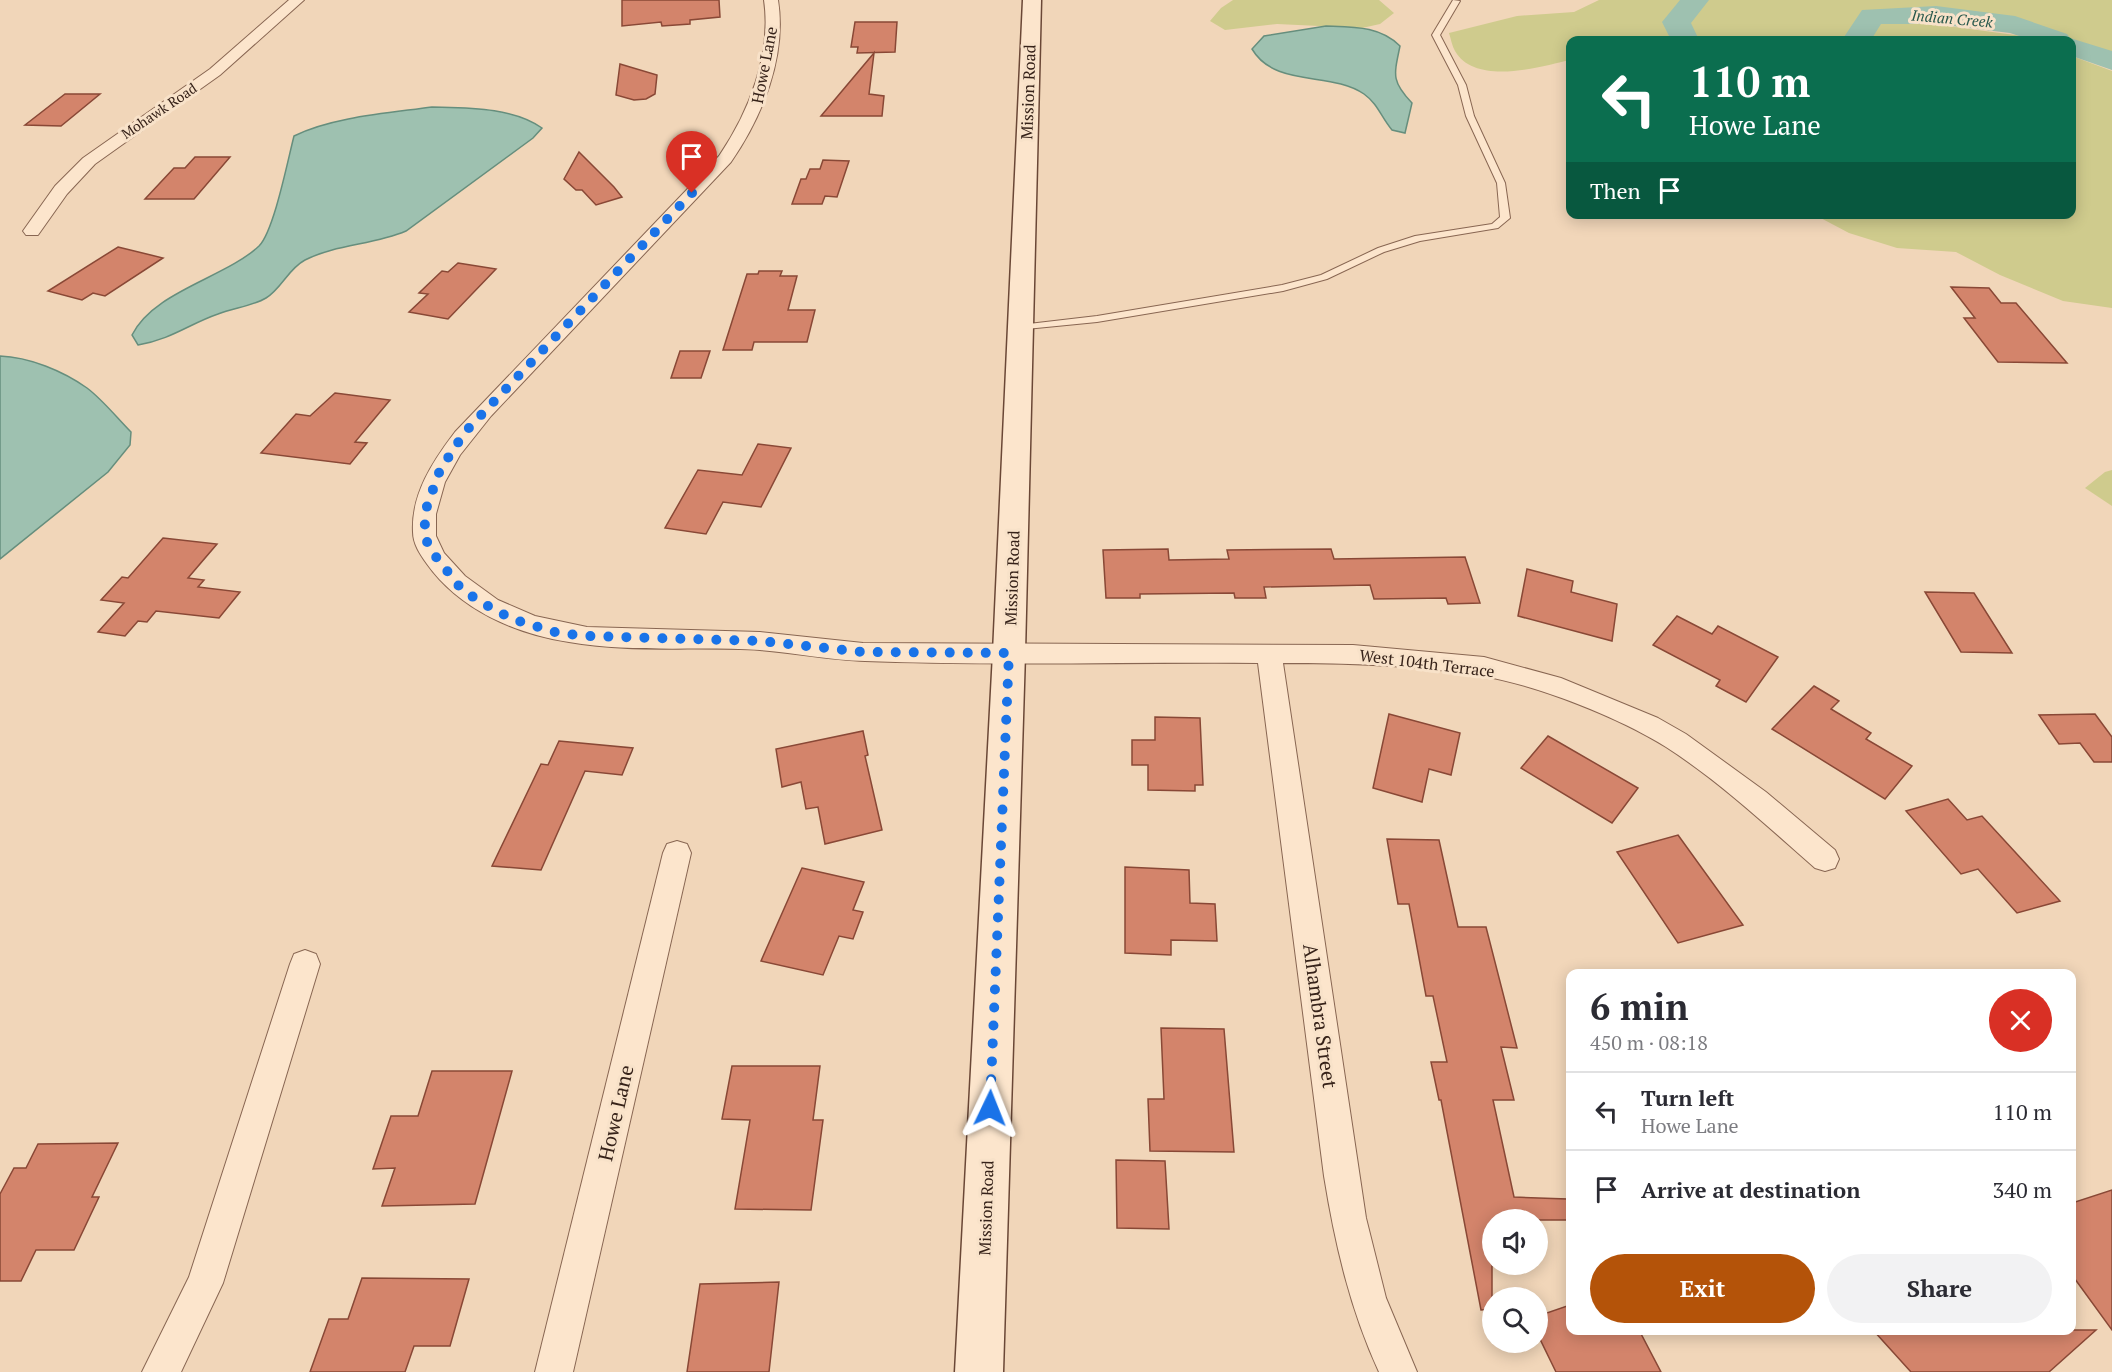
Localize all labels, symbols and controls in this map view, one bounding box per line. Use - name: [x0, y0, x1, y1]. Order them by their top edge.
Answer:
- water label: Indian Creek: [1910, 4, 1994, 32]
- street label: Howe Lane: [746, 25, 782, 105]
- street label: Mission Road: [1015, 44, 1041, 140]
- text: 110 m: [1689, 53, 1810, 109]
- icon: left: [1590, 60, 1668, 138]
- street label: Mohawk Road: [117, 78, 200, 143]
- text: Howe Lane: [1689, 107, 1821, 143]
- pin: [666, 131, 717, 193]
- icon: arrive: [675, 140, 708, 173]
- icon: arrive: [1653, 174, 1686, 207]
- text: Then: [1590, 176, 1641, 205]
- street label: Mission Road: [999, 530, 1025, 626]
- street label: West 104th Terrace: [1358, 644, 1496, 682]
- street label: Alhambra Street: [1297, 942, 1344, 1091]
- text: 6 min: [1590, 983, 1688, 1030]
- button: close: [1989, 989, 2052, 1052]
- text: 450 m · 08:18: [1590, 1029, 1708, 1056]
- street label: Howe Lane: [591, 1062, 640, 1163]
- position arrow: [958, 1076, 1022, 1140]
- text: Turn left: [1641, 1083, 1734, 1112]
- icon: left: [1590, 1095, 1623, 1128]
- text: 110 m: [1992, 1097, 2052, 1126]
- text: Howe Lane: [1641, 1112, 1739, 1139]
- street label: Mission Road: [973, 1160, 999, 1256]
- icon: arrive: [1590, 1173, 1623, 1206]
- text: Arrive at destination: [1641, 1175, 1860, 1204]
- text: 340 m: [1992, 1175, 2052, 1204]
- map controls: [1482, 1209, 1548, 1353]
- button: sound: [1482, 1209, 1548, 1275]
- button: Exit: [1590, 1254, 1815, 1323]
- button: Share: [1827, 1254, 2052, 1323]
- button: search: [1482, 1287, 1548, 1353]

